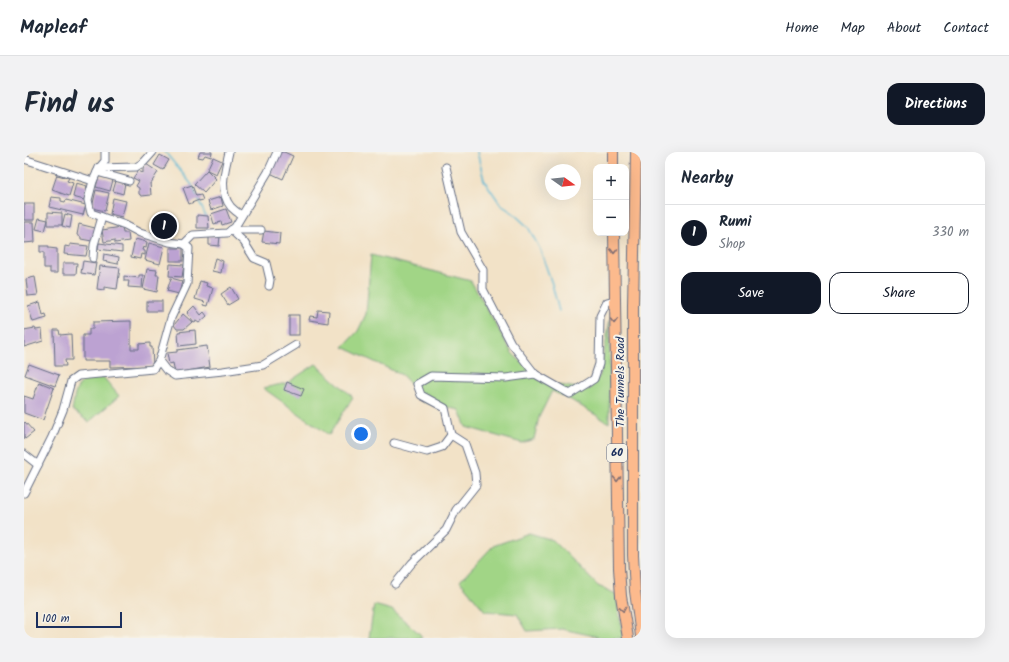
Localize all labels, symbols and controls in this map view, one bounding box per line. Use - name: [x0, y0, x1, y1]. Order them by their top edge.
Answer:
- text: Mapleaf: [20, 13, 87, 43]
- text: Home: [785, 17, 819, 39]
- text: Map: [841, 17, 865, 39]
- text: About: [887, 17, 921, 39]
- text: Contact: [943, 17, 989, 39]
- text: Find us: [24, 82, 115, 127]
- button: Directions: [887, 83, 985, 125]
- north arrow: [545, 164, 581, 200]
- map controls: [593, 164, 629, 236]
- button: +: [593, 164, 629, 200]
- text: Nearby: [681, 165, 733, 192]
- button: −: [593, 200, 629, 236]
- text: Rumi: [719, 210, 752, 234]
- pin: 1: [151, 211, 177, 241]
- text: 1: [692, 222, 696, 243]
- text: 330 m: [932, 222, 969, 243]
- text: Shop: [719, 234, 745, 255]
- one-way arrow: [610, 248, 618, 254]
- button: Save: [681, 272, 821, 314]
- button: Share: [829, 272, 969, 314]
- one-way arrow: [610, 318, 619, 324]
- street label: The Tunnels Road: [611, 336, 630, 427]
- your location: [351, 424, 371, 444]
- road number: 60: [607, 444, 627, 462]
- one-way arrow: [613, 476, 621, 482]
- one-way arrow: [618, 606, 627, 612]
- scale bar: [36, 610, 122, 629]
- text: 100 m: [42, 610, 70, 628]

